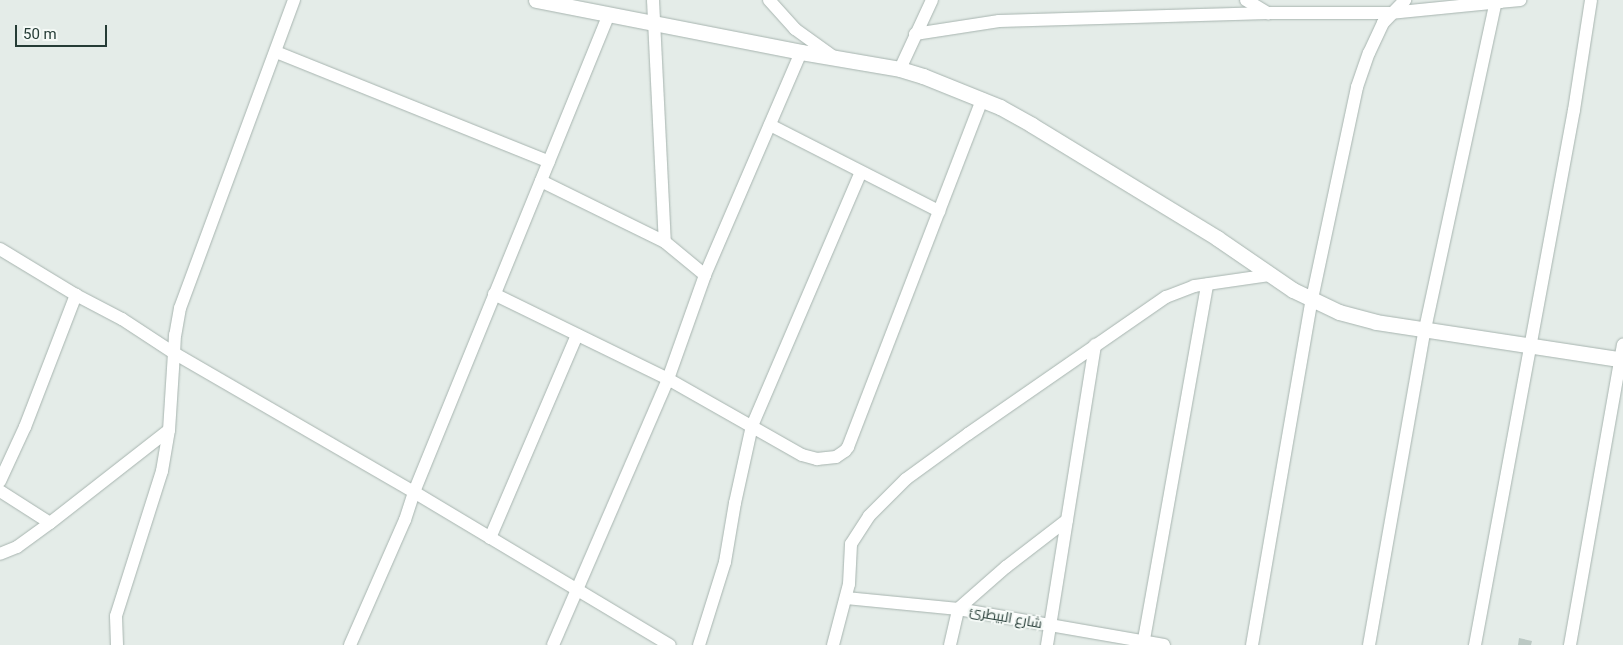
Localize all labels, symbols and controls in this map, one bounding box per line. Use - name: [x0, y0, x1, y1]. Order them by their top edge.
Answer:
- scale bar: [18, 15, 110, 47]
- text: 50 m: [23, 25, 57, 43]
- street label: شارع البيطرئ: [968, 602, 1044, 632]

